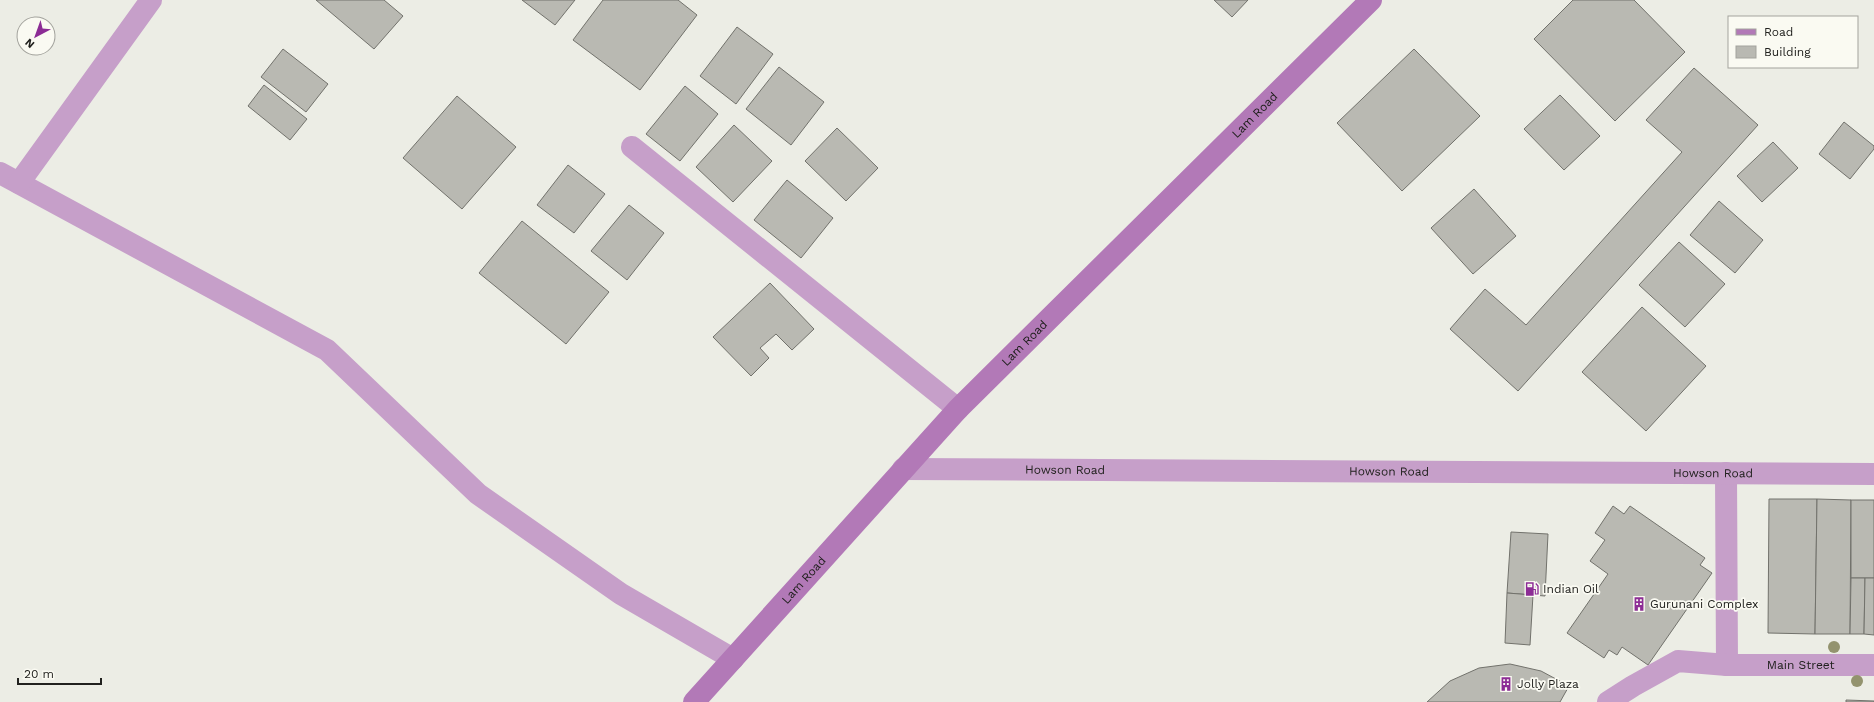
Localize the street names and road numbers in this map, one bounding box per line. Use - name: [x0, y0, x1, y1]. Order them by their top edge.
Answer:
- street label: Lam Road: [1229, 89, 1281, 141]
- street label: Lam Road: [999, 317, 1050, 369]
- street label: Howson Road: [1025, 463, 1105, 477]
- street label: Howson Road: [1349, 464, 1429, 479]
- street label: Howson Road: [1673, 466, 1753, 480]
- street label: Lam Road: [779, 554, 829, 607]
- street label: Main Street: [1767, 658, 1835, 672]

